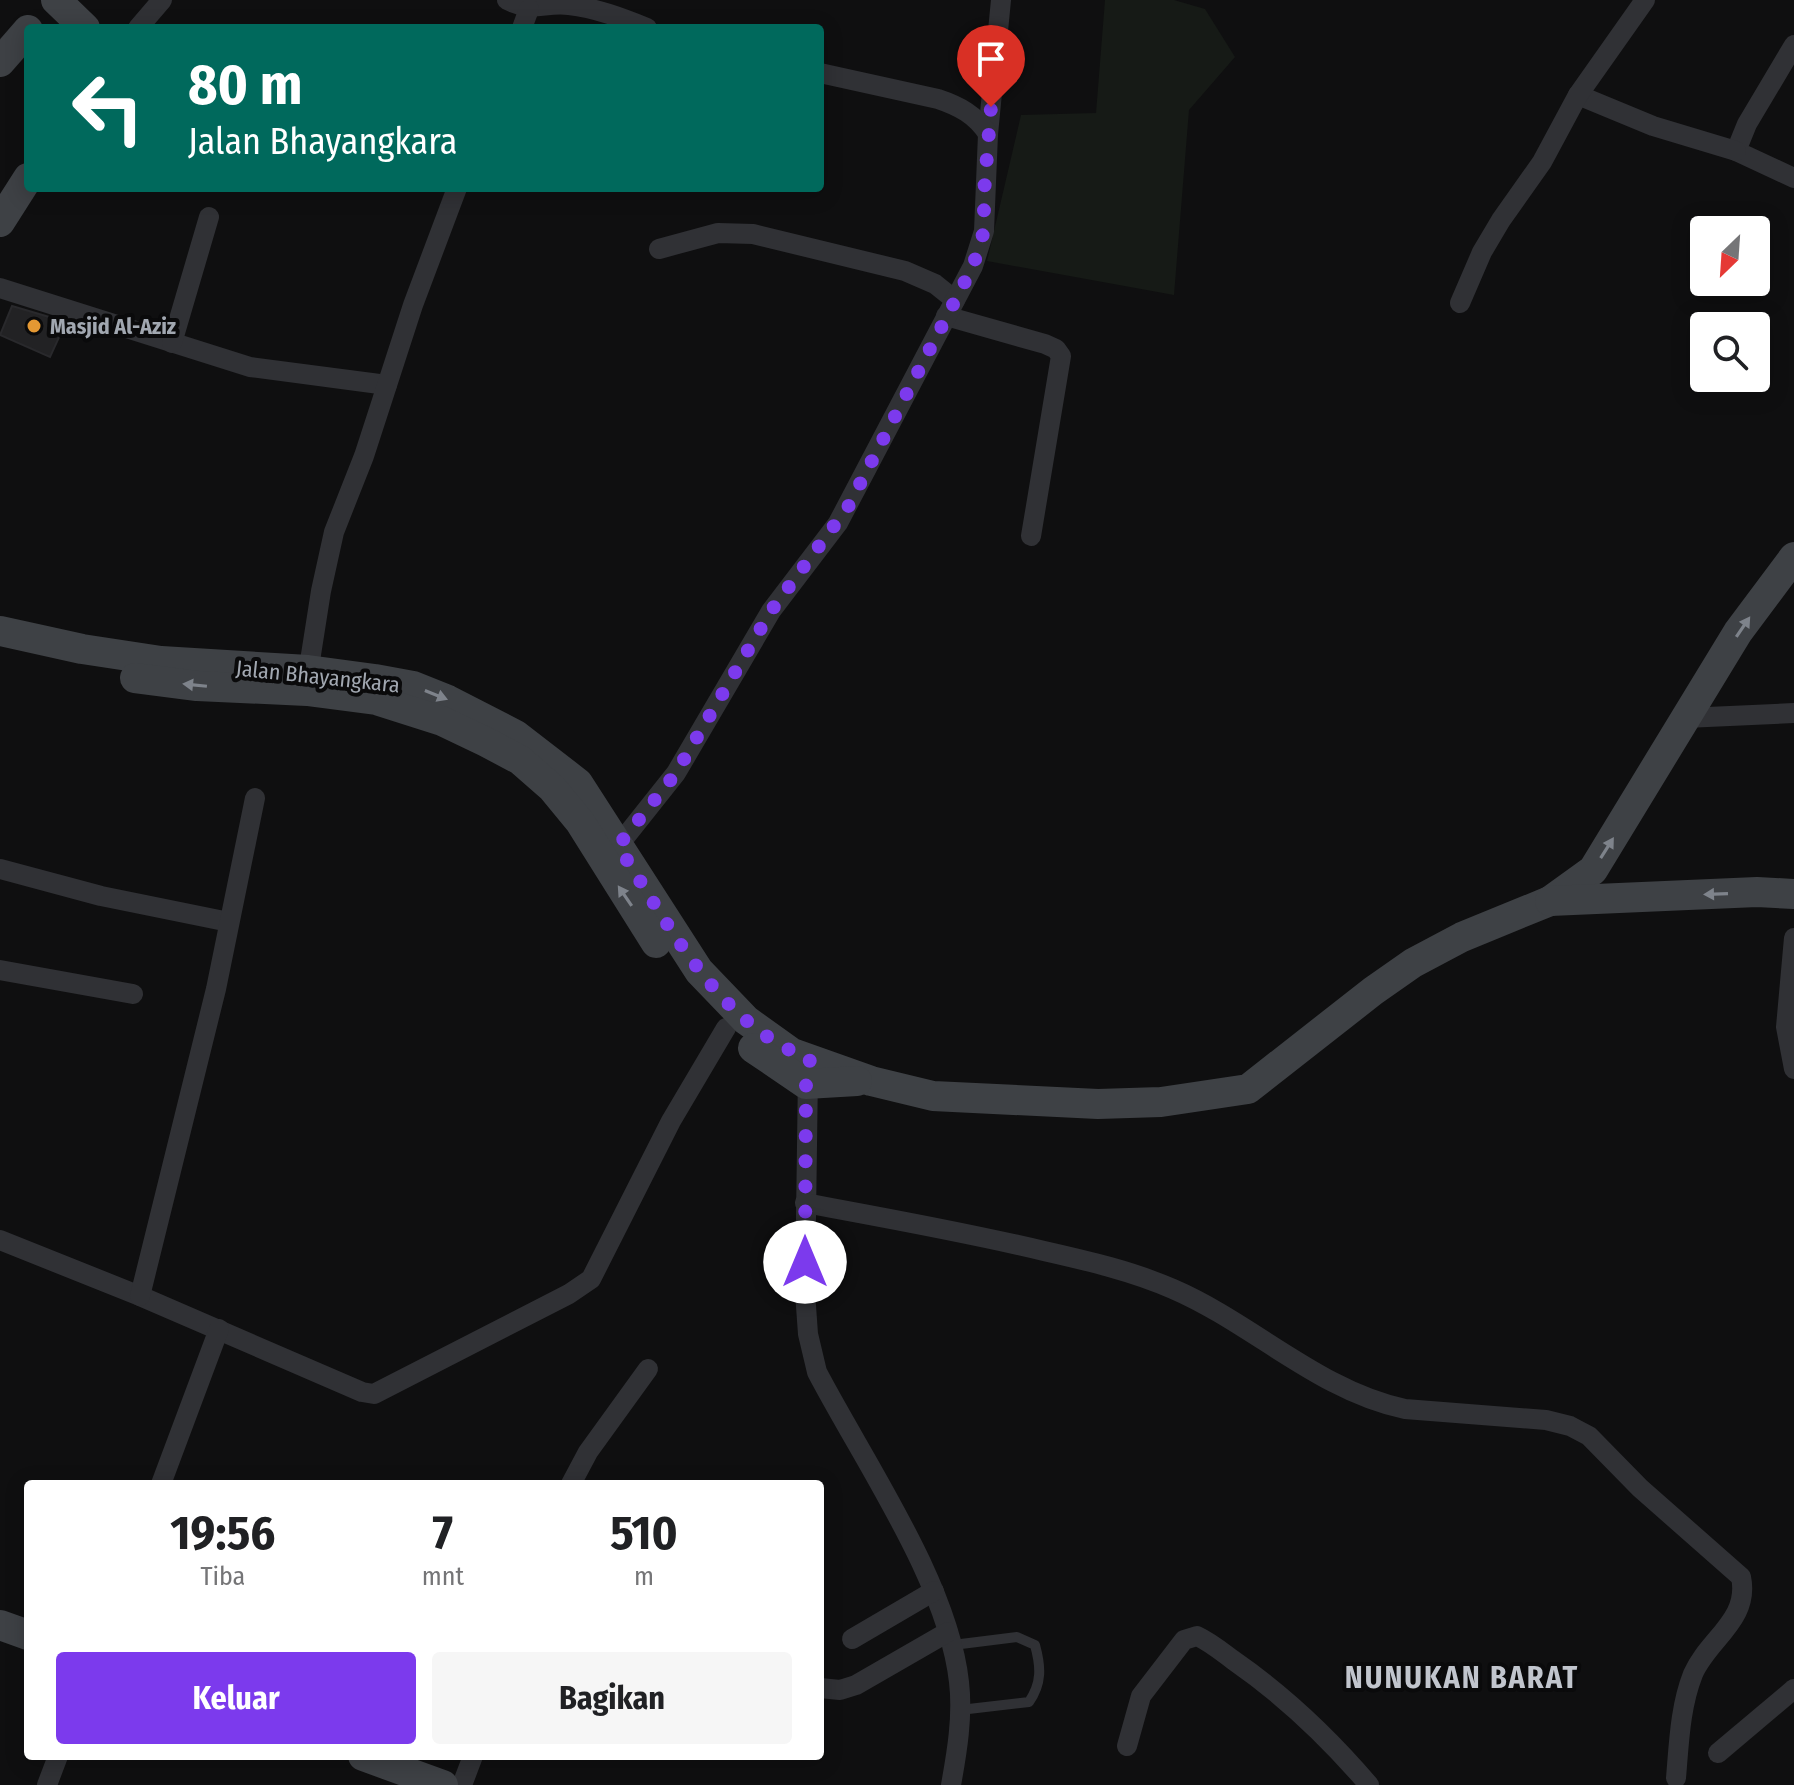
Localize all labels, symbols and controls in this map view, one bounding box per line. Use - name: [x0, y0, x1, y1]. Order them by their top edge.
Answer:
- pin: [957, 25, 1025, 107]
- icon: arrive: [969, 37, 1013, 81]
- text: 80 m: [188, 52, 303, 119]
- icon: left: [56, 56, 160, 160]
- text: Jalan Bhayangkara: [188, 120, 457, 164]
- north arrow: [1690, 216, 1770, 296]
- map controls: [1690, 216, 1770, 392]
- button: search: [1690, 312, 1770, 392]
- place label: Masjid Al-Aziz: [50, 313, 176, 340]
- marker: Masjid Al-Aziz: [25, 317, 43, 335]
- one-way arrow: [1735, 616, 1750, 637]
- street label: Jalan Bhayangkara: [235, 654, 401, 699]
- one-way arrow: [182, 678, 207, 691]
- one-way arrow: [424, 689, 448, 702]
- one-way arrow: [1599, 838, 1614, 859]
- one-way arrow: [618, 886, 633, 907]
- one-way arrow: [1703, 887, 1728, 900]
- position arrow: [763, 1220, 847, 1304]
- text: 19:56: [170, 1504, 275, 1562]
- text: 7: [433, 1504, 453, 1562]
- text: 510: [610, 1504, 678, 1562]
- text: Tiba: [200, 1561, 245, 1592]
- text: mnt: [422, 1561, 464, 1592]
- text: m: [634, 1561, 654, 1592]
- button: Keluar: [56, 1652, 416, 1744]
- button: Bagikan: [432, 1652, 792, 1744]
- district label: NUNUKAN BARAT: [1345, 1660, 1579, 1696]

